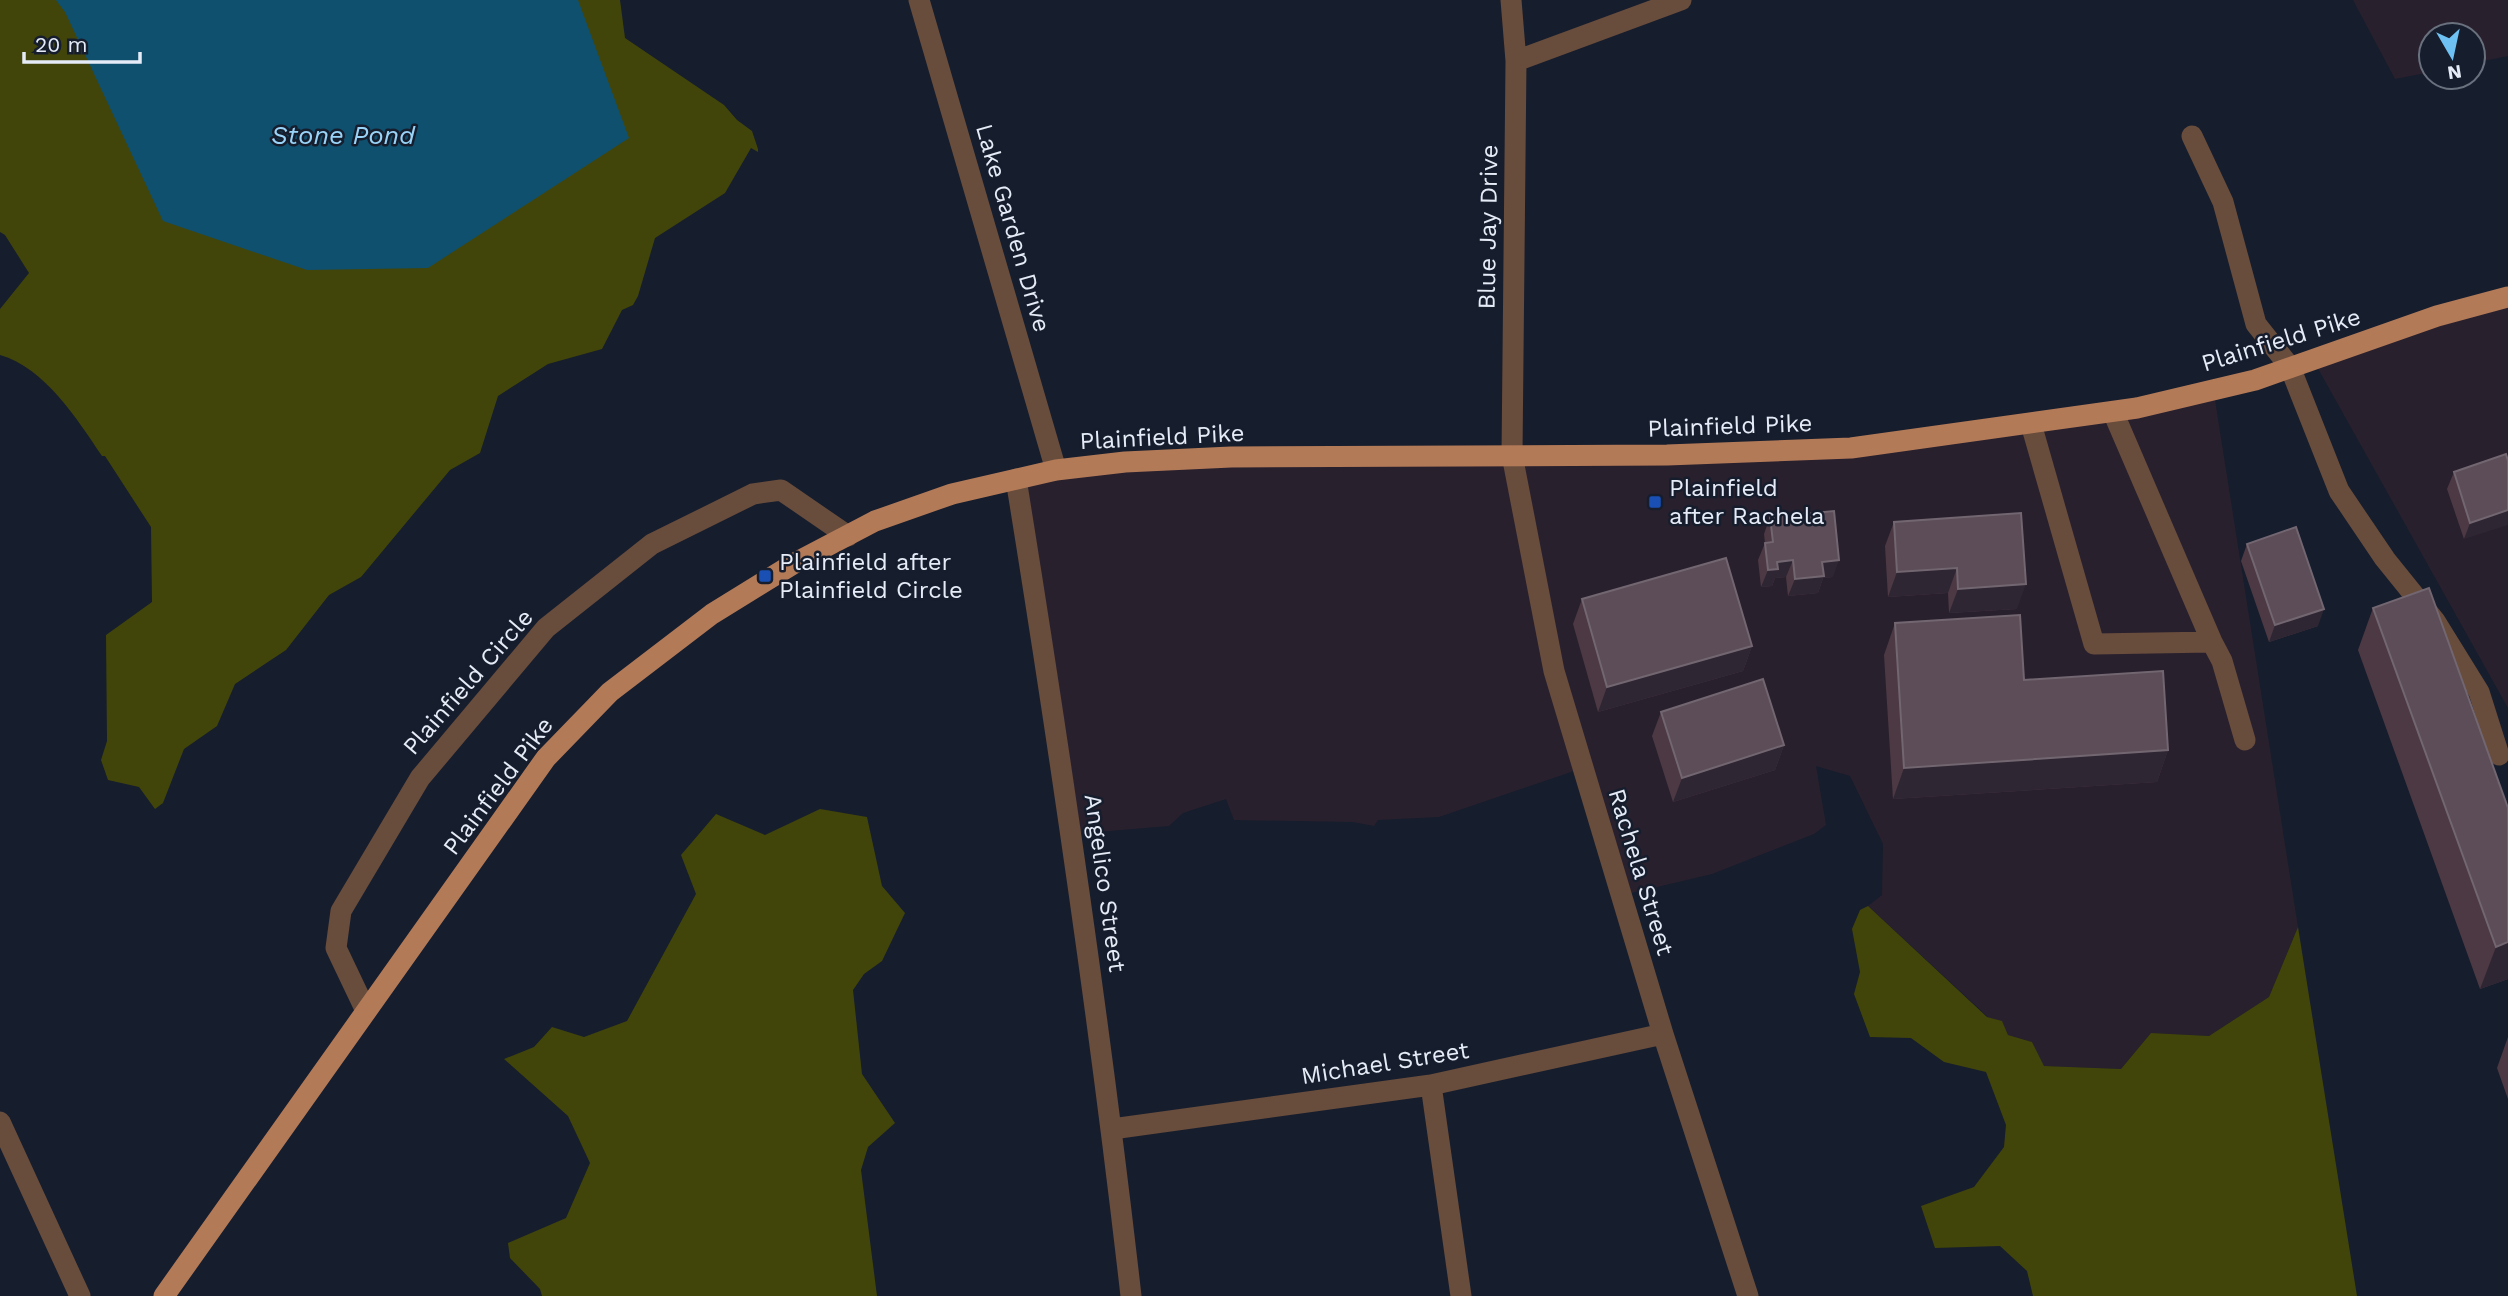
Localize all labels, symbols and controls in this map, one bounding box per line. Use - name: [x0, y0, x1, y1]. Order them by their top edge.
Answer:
- scale bar: [24, 21, 140, 65]
- north arrow: [2417, 21, 2487, 91]
- text: 20 m: [35, 32, 87, 57]
- text: N: [2446, 60, 2463, 85]
- water label: Stone Pond: [271, 120, 416, 150]
- street label: Lake Garden Drive: [970, 121, 1056, 335]
- street label: Blue Jay Drive: [1473, 144, 1503, 310]
- street label: Plainfield Pike: [2198, 303, 2364, 377]
- street label: Plainfield Pike: [1647, 409, 1813, 443]
- street label: Plainfield Pike: [1079, 419, 1245, 455]
- place label: Plainfield after Rachela: [1669, 474, 1825, 530]
- marker: Plainfield after Rachela: [1647, 494, 1663, 510]
- place label: Plainfield after Plainfield Circle: [779, 548, 963, 604]
- marker: Plainfield after Plainfield Circle: [757, 568, 773, 584]
- street label: Plainfield Circle: [397, 603, 539, 761]
- street label: Plainfield Pike: [437, 712, 559, 860]
- street label: Rachela Street: [1602, 785, 1680, 959]
- street label: Angelico Street: [1079, 792, 1131, 974]
- street label: Michael Street: [1299, 1036, 1471, 1090]

